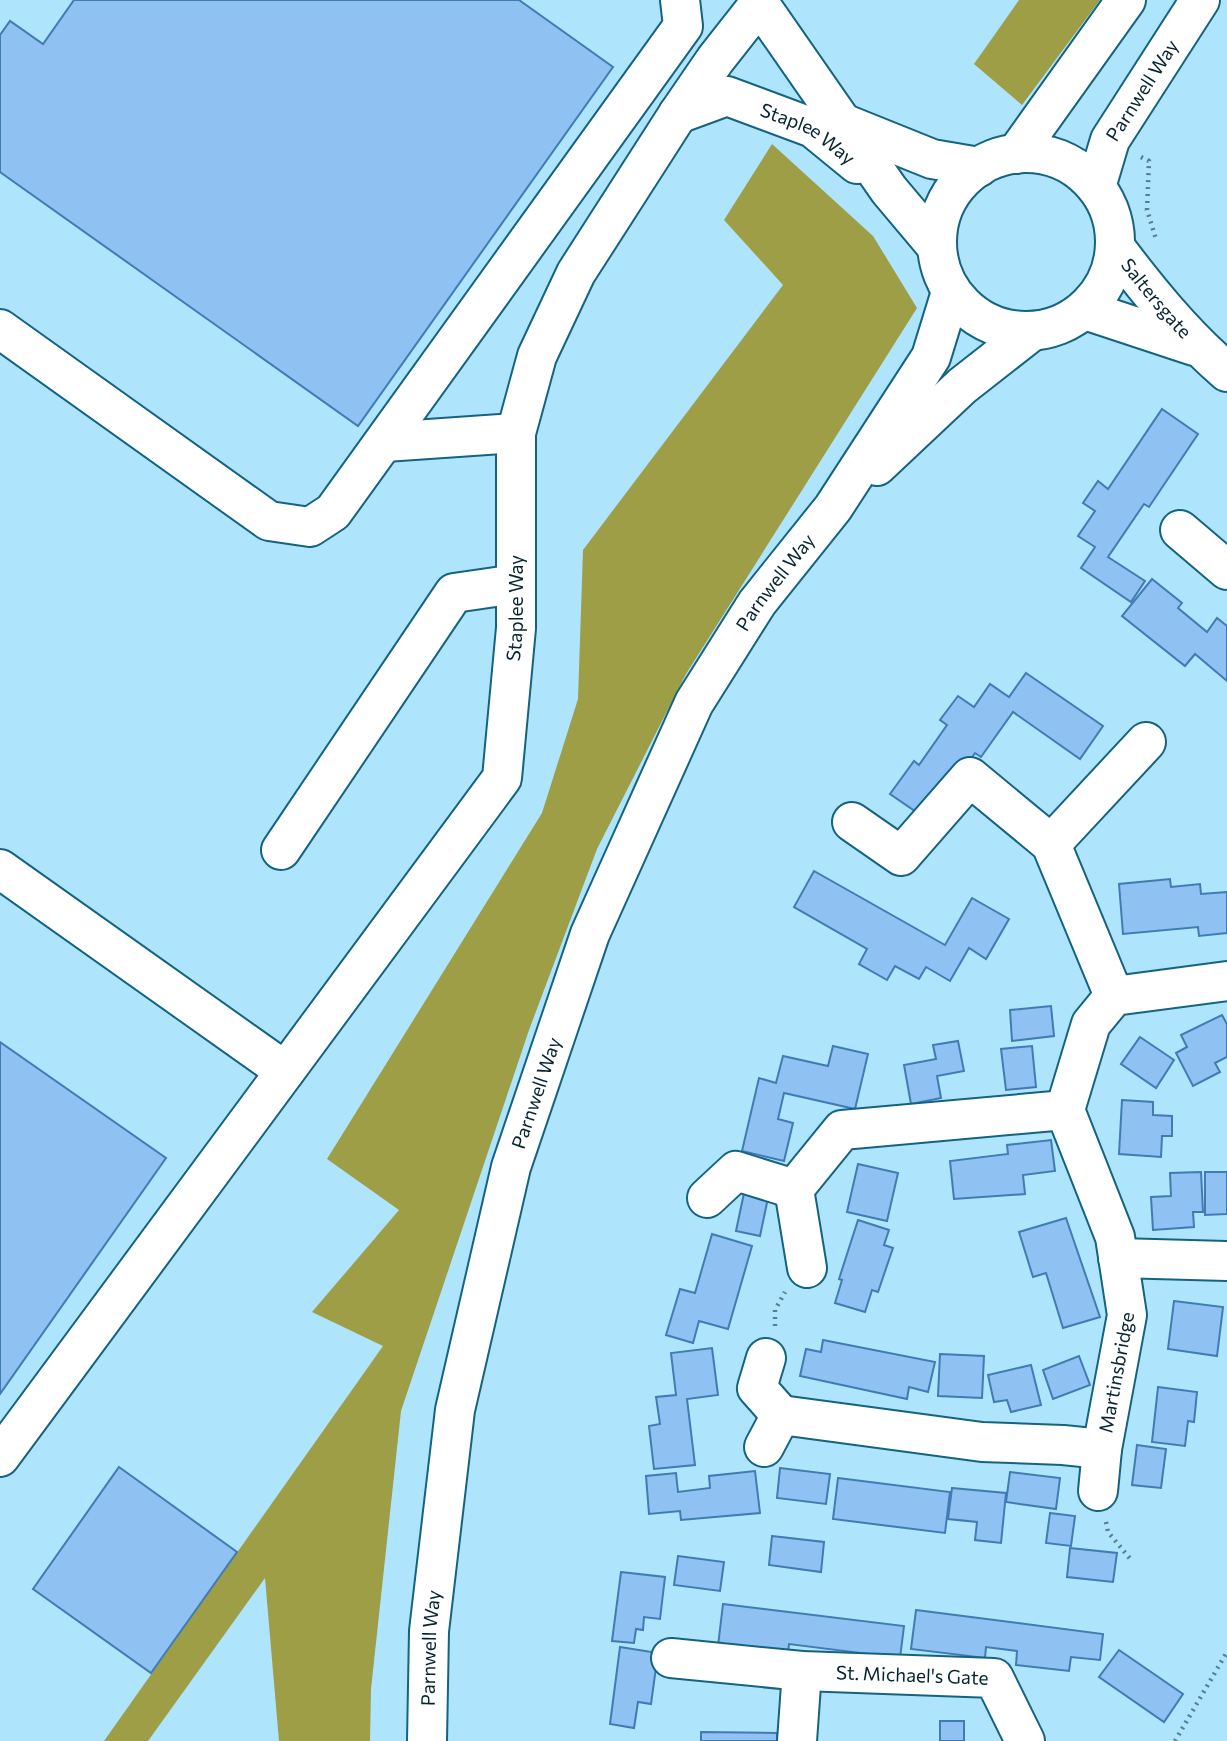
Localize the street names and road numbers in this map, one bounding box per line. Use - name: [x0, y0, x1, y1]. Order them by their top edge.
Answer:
- street label: Parnwell Way: [1100, 35, 1183, 145]
- street label: Staplee Way: [757, 98, 860, 169]
- street label: Saltersgate: [1117, 253, 1197, 343]
- street label: Parnwell Way: [731, 528, 819, 635]
- street label: Staplee Way: [501, 555, 527, 662]
- street label: Parnwell Way: [506, 1034, 565, 1152]
- street label: Martinsbridge: [1093, 1310, 1138, 1435]
- street label: Parnwell Way: [416, 1589, 445, 1706]
- street label: St. Michael's Gate: [836, 1660, 989, 1689]

